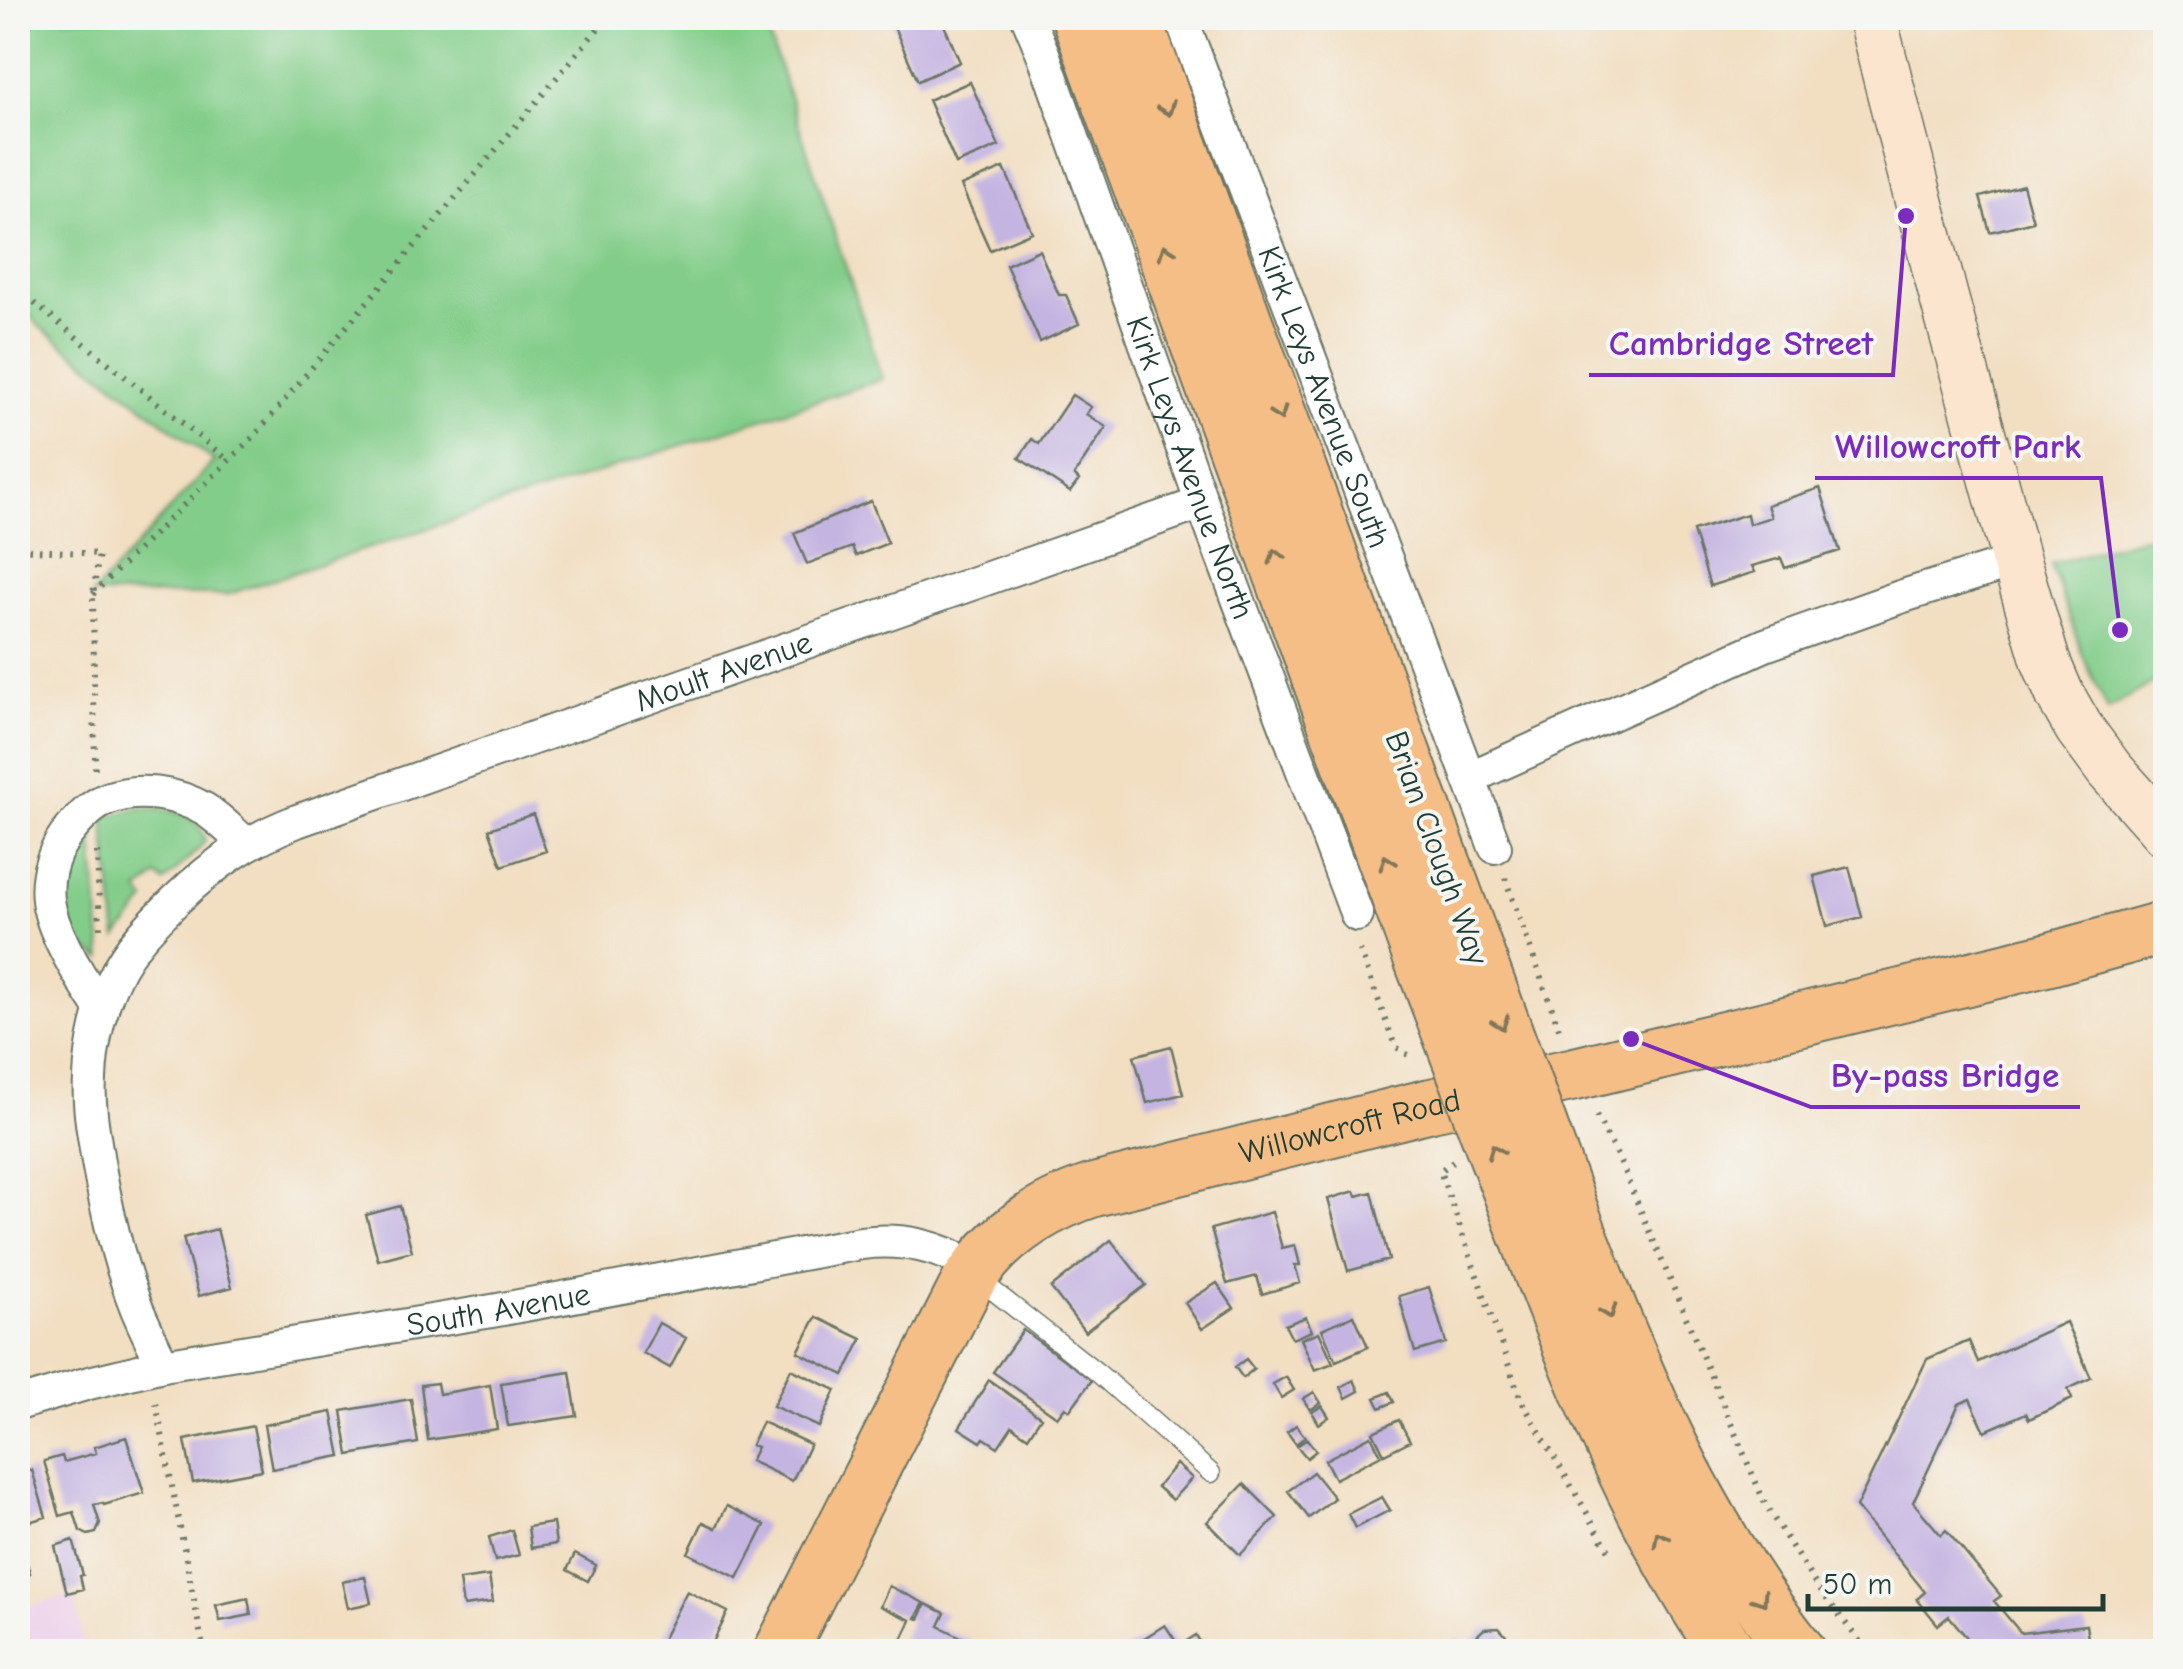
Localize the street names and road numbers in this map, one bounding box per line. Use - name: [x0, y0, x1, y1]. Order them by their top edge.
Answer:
- street label: Kirk Leys Avenue South: [1251, 241, 1398, 553]
- street label: Kirk Leys Avenue North: [1119, 311, 1262, 624]
- street label: Moult Avenue: [630, 623, 817, 719]
- street label: Brian Clough Way: [1378, 726, 1497, 970]
- street label: Willowcroft Road: [1235, 1081, 1464, 1171]
- street label: South Avenue: [404, 1275, 593, 1343]

